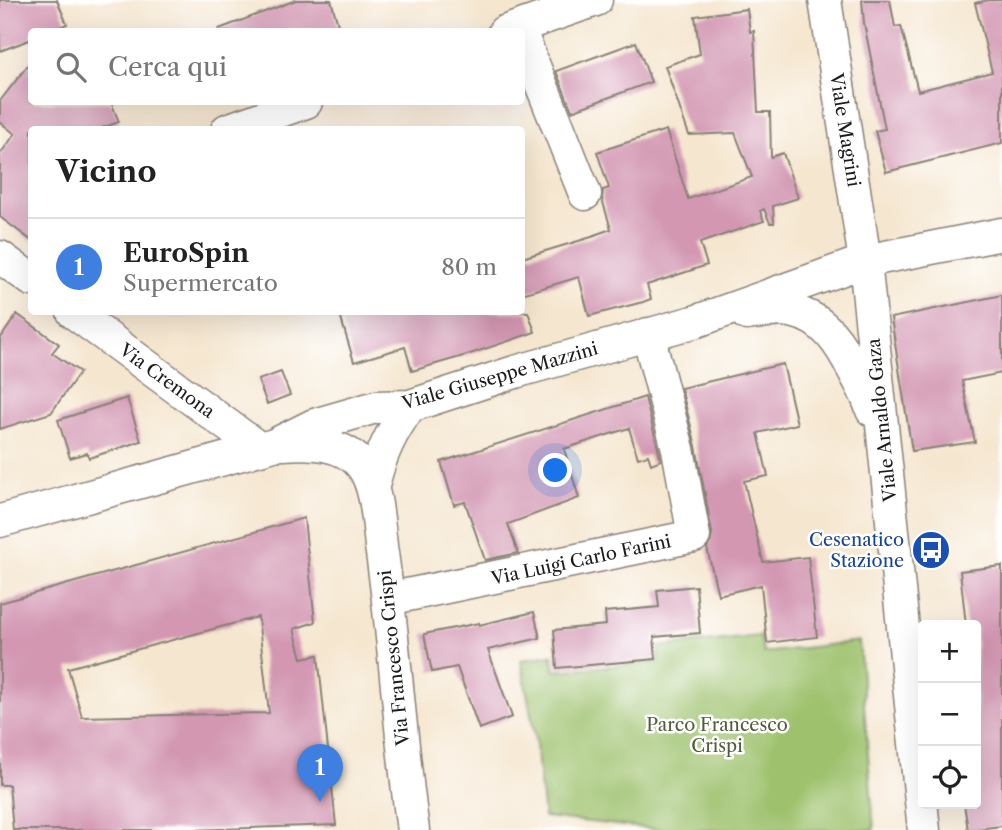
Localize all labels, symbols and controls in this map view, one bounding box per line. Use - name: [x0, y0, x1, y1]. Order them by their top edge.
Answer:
- search box: [28, 28, 525, 105]
- icon: search: [52, 48, 90, 86]
- text: Cerca qui: [108, 51, 227, 83]
- street label: Viale Magrini: [825, 70, 865, 189]
- text: Vicino: [56, 153, 156, 190]
- text: EuroSpin: [123, 237, 249, 269]
- text: 1: [74, 253, 84, 281]
- text: 80 m: [441, 253, 497, 281]
- text: Supermercato: [123, 269, 278, 297]
- street label: Viale Giuseppe Mazzini: [399, 337, 601, 415]
- street label: Viale Arnaldo Gaza: [862, 337, 902, 504]
- street label: Via Cremona: [114, 338, 219, 423]
- your location: [538, 453, 572, 487]
- place label: Cesenatico Stazione: [809, 529, 904, 572]
- bus stop icon: Cesenatico Stazione: [910, 529, 952, 571]
- street label: Via Luigi Carlo Farini: [488, 530, 673, 590]
- street label: Via Francesco Crispi: [374, 569, 414, 748]
- map controls: [918, 620, 981, 809]
- button: +: [918, 620, 981, 683]
- button: −: [918, 683, 981, 746]
- park label: Parco Francesco Crispi: [646, 714, 788, 757]
- pin: 1: [297, 744, 343, 802]
- button: locate: [918, 746, 981, 809]

